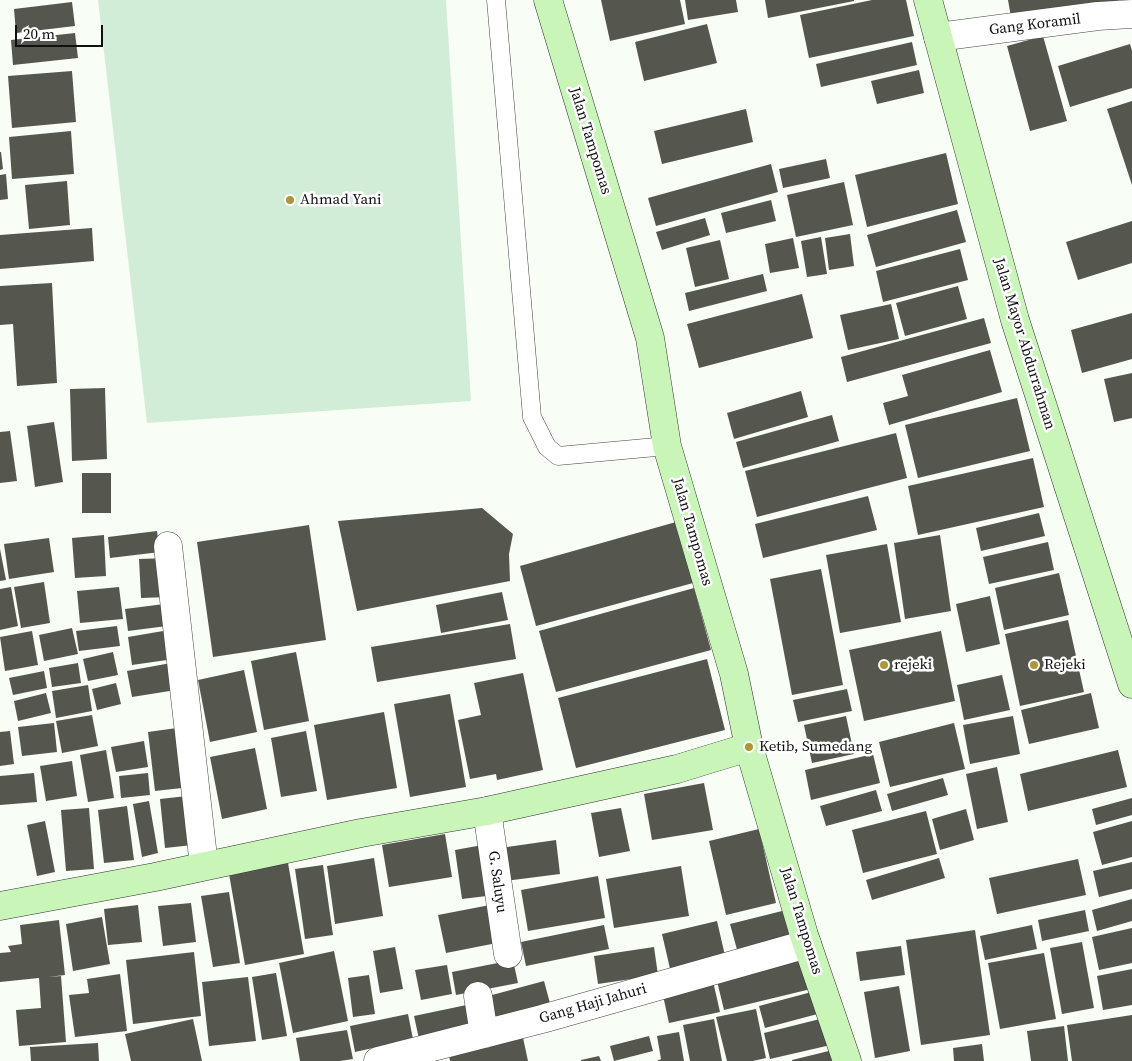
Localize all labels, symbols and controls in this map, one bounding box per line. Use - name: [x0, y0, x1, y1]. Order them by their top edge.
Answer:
- street label: Gang Koramil: [988, 10, 1082, 40]
- scale bar: [18, 15, 105, 47]
- text: 20 m: [23, 23, 55, 44]
- street label: Jalan Tampomas: [565, 85, 615, 197]
- place label: Ahmad Yani: [300, 191, 382, 209]
- marker: Ahmad Yani: [284, 194, 296, 206]
- street label: Jalan Mayor Abdurrahman: [989, 256, 1059, 432]
- street label: Jalan Tampomas: [668, 476, 716, 588]
- place label: rejeki: [894, 656, 932, 674]
- place label: Rejeki: [1044, 656, 1086, 674]
- marker: rejeki: [878, 659, 890, 671]
- marker: Rejeki: [1028, 659, 1040, 671]
- place label: Ketib, Sumedang: [759, 738, 872, 756]
- marker: Ketib, Sumedang: [743, 741, 755, 753]
- street label: G. Saluyu: [484, 850, 510, 914]
- street label: Jalan Tampomas: [776, 865, 826, 977]
- street label: Gang Haji Jahuri: [537, 980, 649, 1028]

